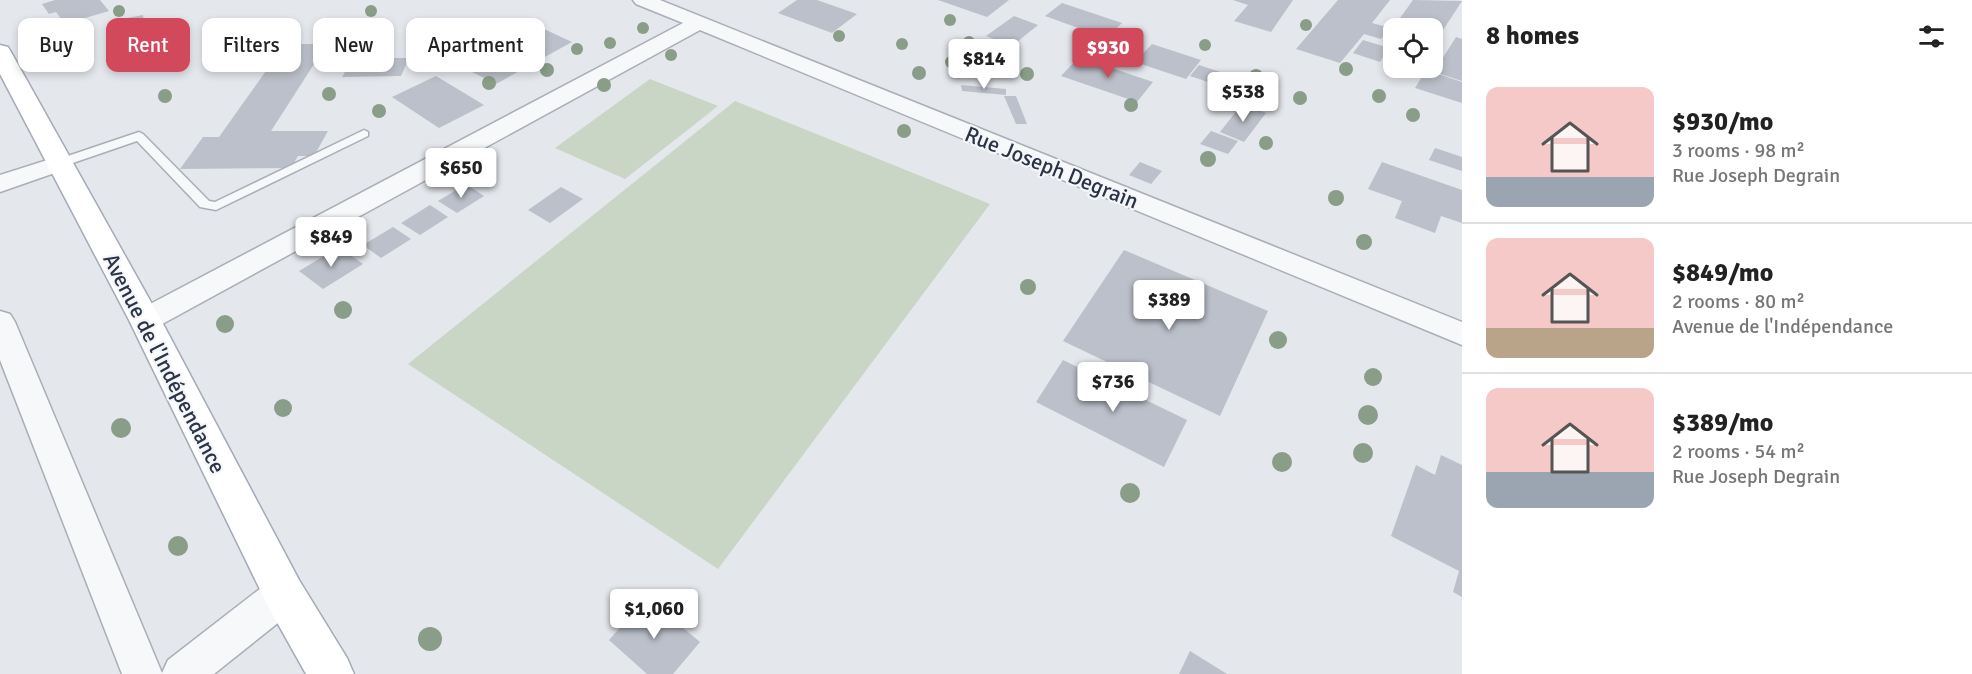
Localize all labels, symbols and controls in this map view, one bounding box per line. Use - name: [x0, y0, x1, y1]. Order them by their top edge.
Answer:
- chip: Buy: [18, 18, 94, 72]
- chip: Rent: [106, 18, 190, 72]
- chip: Filters: [202, 18, 301, 72]
- chip: New: [313, 18, 394, 72]
- chip: Apartment: [406, 18, 545, 72]
- map controls: [1383, 18, 1443, 78]
- button: locate: [1383, 18, 1443, 78]
- text: 8 homes: [1486, 20, 1579, 52]
- icon: filters: [1915, 20, 1948, 53]
- pin: $930: [1072, 28, 1144, 79]
- text: $930: [1086, 35, 1130, 60]
- pin: $814: [948, 39, 1020, 90]
- text: $814: [962, 46, 1006, 71]
- pin: $538: [1207, 72, 1279, 123]
- text: $538: [1221, 79, 1265, 104]
- text: $930/mo: [1672, 106, 1773, 138]
- icon: home: [1534, 111, 1606, 183]
- street label: Rue Joseph Degrain: [961, 120, 1143, 215]
- text: 3 rooms · 98 m²: [1672, 138, 1805, 163]
- pin: $650: [425, 148, 497, 199]
- text: $650: [439, 155, 483, 180]
- text: Rue Joseph Degrain: [1672, 163, 1840, 188]
- pin: $849: [295, 217, 367, 268]
- text: $849: [309, 224, 353, 249]
- street label: Avenue de l'Indépendance: [97, 249, 232, 478]
- text: $849/mo: [1672, 257, 1773, 289]
- icon: home: [1534, 262, 1606, 334]
- pin: $389: [1133, 280, 1205, 331]
- text: $389: [1147, 287, 1191, 312]
- text: 2 rooms · 80 m²: [1672, 289, 1805, 314]
- text: Avenue de l'Indépendance: [1672, 314, 1893, 339]
- pin: $736: [1077, 362, 1149, 413]
- text: $736: [1091, 369, 1135, 394]
- text: $389/mo: [1672, 407, 1773, 439]
- icon: home: [1534, 412, 1606, 484]
- text: 2 rooms · 54 m²: [1672, 439, 1805, 464]
- text: Rue Joseph Degrain: [1672, 464, 1840, 489]
- pin: $1,060: [605, 589, 703, 640]
- text: $1,060: [624, 596, 684, 621]

